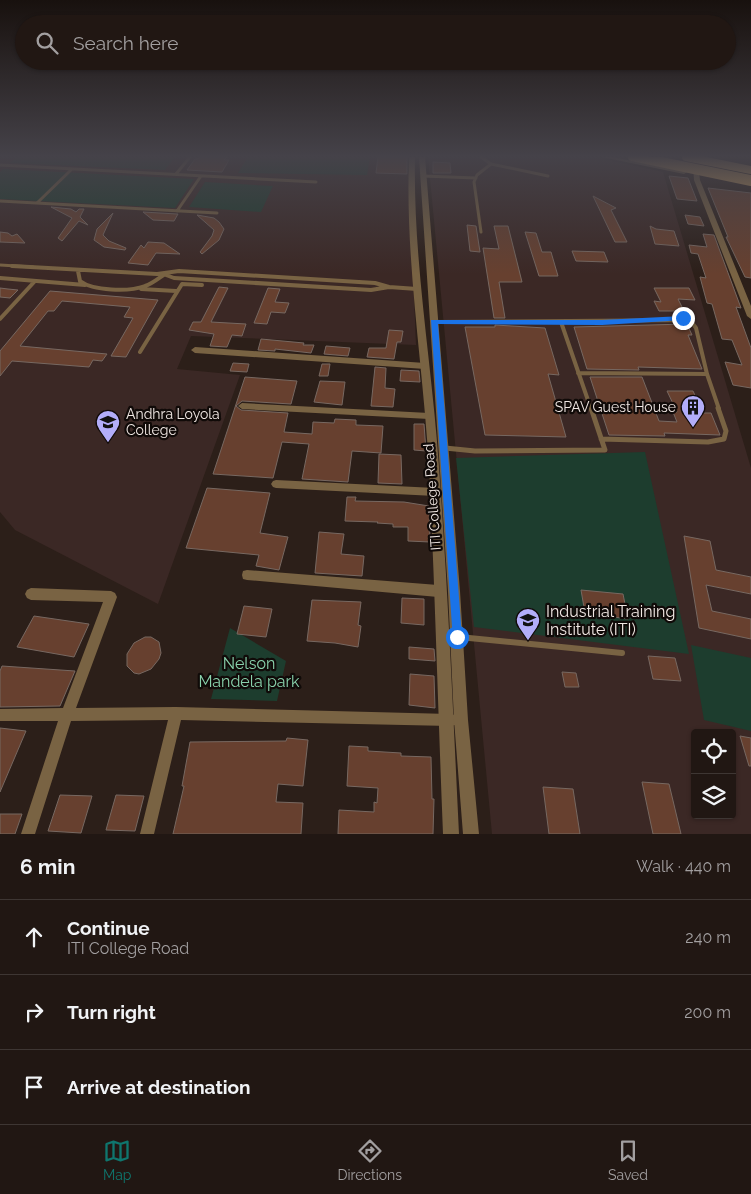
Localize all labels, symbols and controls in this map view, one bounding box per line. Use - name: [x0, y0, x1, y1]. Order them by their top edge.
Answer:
- search box: [15, 15, 736, 70]
- icon: search: [33, 29, 61, 57]
- text: Search here: [73, 32, 179, 54]
- route end: [672, 307, 695, 330]
- building icon: SPAV Guest House: [680, 394, 706, 428]
- place label: SPAV Guest House: [555, 399, 676, 415]
- place label: Andhra Loyola College: [126, 406, 220, 438]
- school or university icon: Andhra Loyola College: [95, 409, 121, 443]
- street label: ITI College Road: [420, 443, 444, 551]
- place label: Industrial Training Institute (ITI): [546, 602, 675, 639]
- school or university icon: Industrial Training Institute (ITI): [515, 607, 541, 641]
- route start: [446, 626, 469, 649]
- park label: Nelson Mandela park: [198, 654, 300, 691]
- map controls: [691, 729, 736, 819]
- button: locate: [691, 729, 736, 774]
- button: layers: [691, 774, 736, 819]
- text: 6 min: [20, 854, 75, 879]
- text: Walk · 440 m: [636, 857, 731, 876]
- text: Continue: [67, 917, 150, 939]
- icon: ahead: [20, 923, 48, 951]
- text: 240 m: [685, 928, 731, 947]
- text: ITI College Road: [67, 939, 189, 958]
- icon: right: [20, 998, 48, 1026]
- text: Turn right: [67, 1001, 156, 1023]
- text: 200 m: [684, 1003, 731, 1022]
- icon: arrive: [20, 1073, 48, 1101]
- text: Arrive at destination: [67, 1076, 251, 1098]
- tab: Map: [103, 1137, 131, 1183]
- tab: Directions: [337, 1137, 402, 1183]
- tab: Saved: [608, 1137, 648, 1183]

